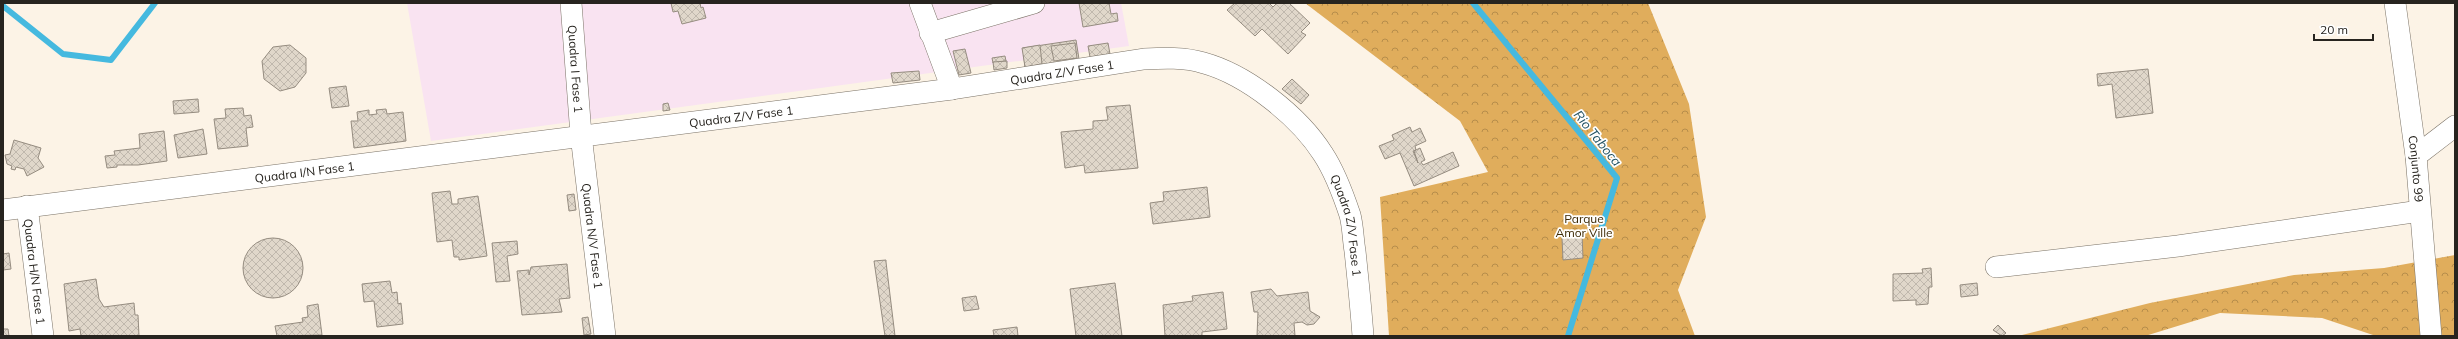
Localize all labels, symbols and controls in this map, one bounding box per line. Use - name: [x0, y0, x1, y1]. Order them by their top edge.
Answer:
- scale bar: [2314, 16, 2373, 42]
- text: 20 m: [2320, 22, 2348, 37]
- street label: Quadra I Fase 1: [565, 24, 587, 113]
- street label: Quadra Z/V Fase 1: [1009, 56, 1115, 87]
- street label: Quadra Z/V Fase 1: [688, 102, 794, 130]
- water label: Rio Taboca: [1571, 107, 1625, 169]
- street label: Conjunto 99: [2406, 134, 2427, 203]
- street label: Quadra I/N Fase 1: [254, 158, 355, 185]
- street label: Quadra Z/V Fase 1: [1328, 172, 1365, 277]
- street label: Quadra N/V Fase 1: [579, 182, 607, 290]
- park label: Parque Amor Ville: [1555, 211, 1613, 240]
- street label: Quadra H/N Fase 1: [21, 218, 49, 325]

